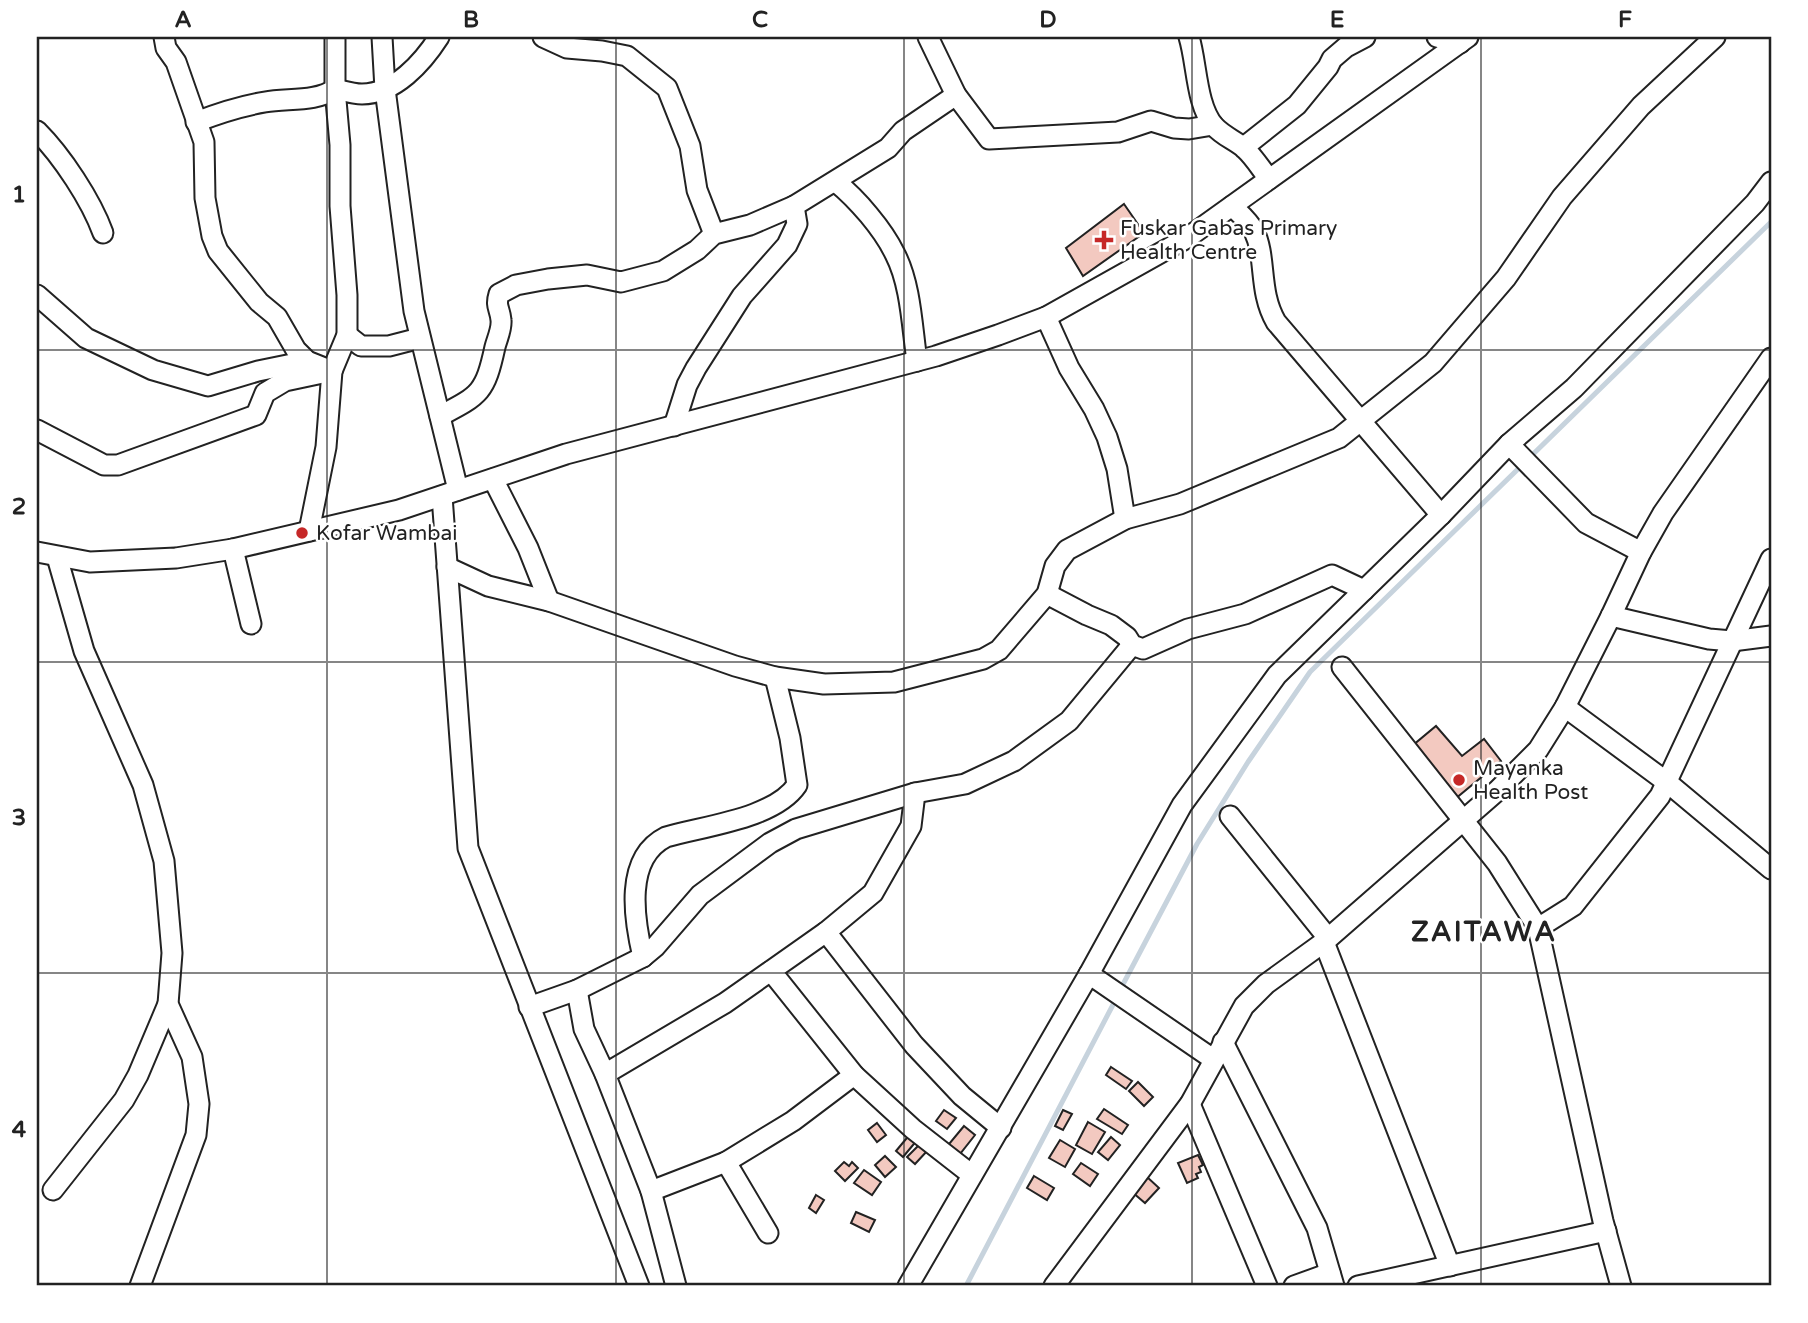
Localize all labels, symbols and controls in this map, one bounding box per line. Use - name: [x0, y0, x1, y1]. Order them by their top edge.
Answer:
- text: A: [174, 6, 192, 34]
- text: B: [463, 6, 479, 34]
- text: C: [752, 6, 768, 34]
- text: D: [1039, 6, 1057, 34]
- text: E: [1330, 6, 1344, 34]
- text: F: [1618, 6, 1632, 34]
- text: 1: [12, 181, 26, 209]
- place label: Fuskar Gabas Primary Health Centre: [1120, 216, 1337, 265]
- marker: Fuskar Gabas Primary Health Centre: [1094, 230, 1114, 250]
- text: 2: [12, 493, 26, 521]
- place label: Kofar Wambai: [316, 521, 457, 546]
- marker: Kofar Wambai: [294, 525, 310, 541]
- place label: Mayanka Health Post: [1473, 756, 1588, 805]
- marker: Mayanka Health Post: [1451, 772, 1467, 788]
- text: 3: [12, 804, 26, 832]
- district label: ZAITAWA: [1411, 915, 1557, 949]
- text: 4: [12, 1116, 27, 1144]

